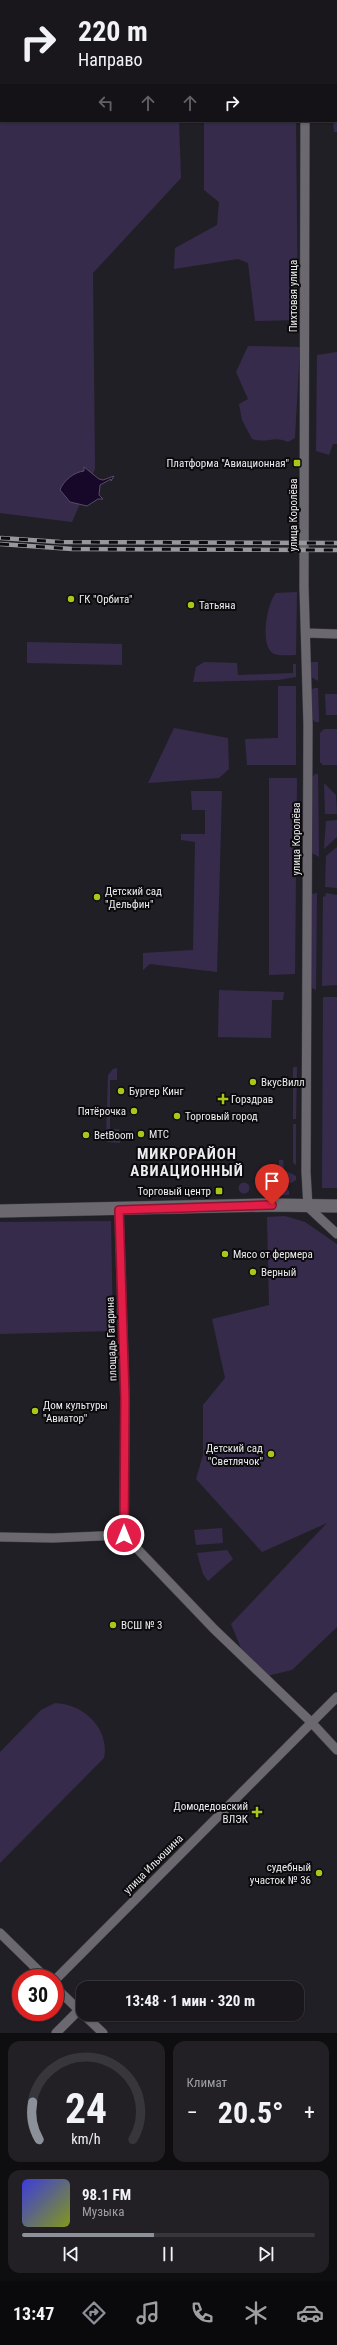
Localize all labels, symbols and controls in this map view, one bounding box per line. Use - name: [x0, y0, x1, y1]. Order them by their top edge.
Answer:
- text: 220 m: [78, 15, 148, 48]
- icon: right: [12, 16, 64, 68]
- text: Направо: [78, 49, 143, 70]
- icon: left: [95, 92, 117, 114]
- icon: ahead: [137, 92, 159, 114]
- icon: ahead: [179, 92, 201, 114]
- icon: right: [221, 92, 243, 114]
- street label: Пихтовая улица: [287, 260, 300, 332]
- place label: Платформа "Авиационная": [167, 457, 289, 470]
- marker: Платформа "Авиационная": [292, 458, 302, 468]
- street label: улица Королёва: [287, 478, 300, 552]
- place label: ГК "Орбита": [79, 593, 133, 606]
- marker: ГК "Орбита": [66, 594, 76, 604]
- place label: Татьяна: [199, 599, 235, 612]
- marker: Татьяна: [186, 600, 196, 610]
- street label: улица Королёва: [290, 802, 303, 876]
- place label: Детский сад "Дельфин": [105, 885, 162, 911]
- marker: Детский сад "Дельфин": [92, 892, 102, 902]
- place label: ВкусВилл: [261, 1076, 305, 1089]
- marker: ВкусВилл: [248, 1077, 258, 1087]
- place label: Бургер Кинг: [129, 1085, 183, 1098]
- marker: Бургер Кинг: [116, 1086, 126, 1096]
- place label: Горздрав: [231, 1093, 273, 1106]
- marker: Горздрав: [218, 1094, 228, 1104]
- place label: Пятёрочка: [78, 1105, 126, 1118]
- marker: Пятёрочка: [129, 1106, 139, 1116]
- place label: Торговый город: [185, 1110, 258, 1123]
- marker: Торговый город: [172, 1111, 182, 1121]
- place label: МТС: [149, 1128, 169, 1141]
- place label: BetBoom: [94, 1129, 134, 1142]
- marker: МТС: [136, 1129, 146, 1139]
- marker: BetBoom: [81, 1130, 91, 1140]
- district label: МИКРОРАЙОН АВИАЦИОННЫЙ: [130, 1145, 244, 1180]
- pin: [255, 1164, 289, 1205]
- icon: arrive: [261, 1170, 283, 1192]
- place label: Торговый центр: [138, 1185, 211, 1198]
- marker: Торговый центр: [214, 1186, 224, 1196]
- place label: Мясо от фермера: [233, 1248, 313, 1261]
- marker: Мясо от фермера: [220, 1249, 230, 1259]
- place label: Верный: [261, 1266, 296, 1279]
- marker: Верный: [248, 1267, 258, 1277]
- street label: площадь Гагарина: [104, 1297, 119, 1381]
- place label: Дом культуры "Авиатор": [43, 1399, 108, 1425]
- marker: Дом культуры "Авиатор": [30, 1406, 40, 1416]
- place label: Детский сад "Светлячок": [206, 1442, 263, 1468]
- marker: Детский сад "Светлячок": [266, 1449, 276, 1459]
- position arrow: [103, 1514, 145, 1556]
- place label: ВСШ № 3: [121, 1619, 162, 1632]
- marker: ВСШ № 3: [108, 1620, 118, 1630]
- place label: Домодедовский ВЛЭК: [173, 1800, 249, 1826]
- marker: Домодедовский ВЛЭК: [251, 1806, 263, 1818]
- street label: улица Ильюшина: [121, 1832, 186, 1897]
- place label: судебный участок № 36: [250, 1861, 311, 1887]
- marker: судебный участок № 36: [314, 1868, 324, 1878]
- speed limit sign: 30: [12, 1969, 64, 2021]
- text: 13:48 · 1 мин · 320 m: [125, 1992, 255, 2010]
- text: Климат: [187, 2075, 227, 2090]
- text: 24: [65, 2083, 107, 2132]
- text: 20.5°: [218, 2095, 284, 2130]
- text: −: [187, 2100, 198, 2125]
- text: +: [304, 2100, 315, 2125]
- text: km/h: [72, 2130, 101, 2146]
- text: 98.1 FM: [82, 2186, 131, 2204]
- text: Музыка: [82, 2204, 124, 2219]
- icon: previous: [60, 2243, 82, 2265]
- icon: pause: [157, 2243, 179, 2265]
- icon: next: [255, 2243, 277, 2265]
- icon: directions: [80, 2299, 108, 2327]
- icon: music: [134, 2299, 162, 2327]
- icon: phone: [188, 2299, 216, 2327]
- icon: climate: [242, 2299, 270, 2327]
- icon: car: [296, 2299, 324, 2327]
- text: 13:47: [13, 2303, 54, 2324]

